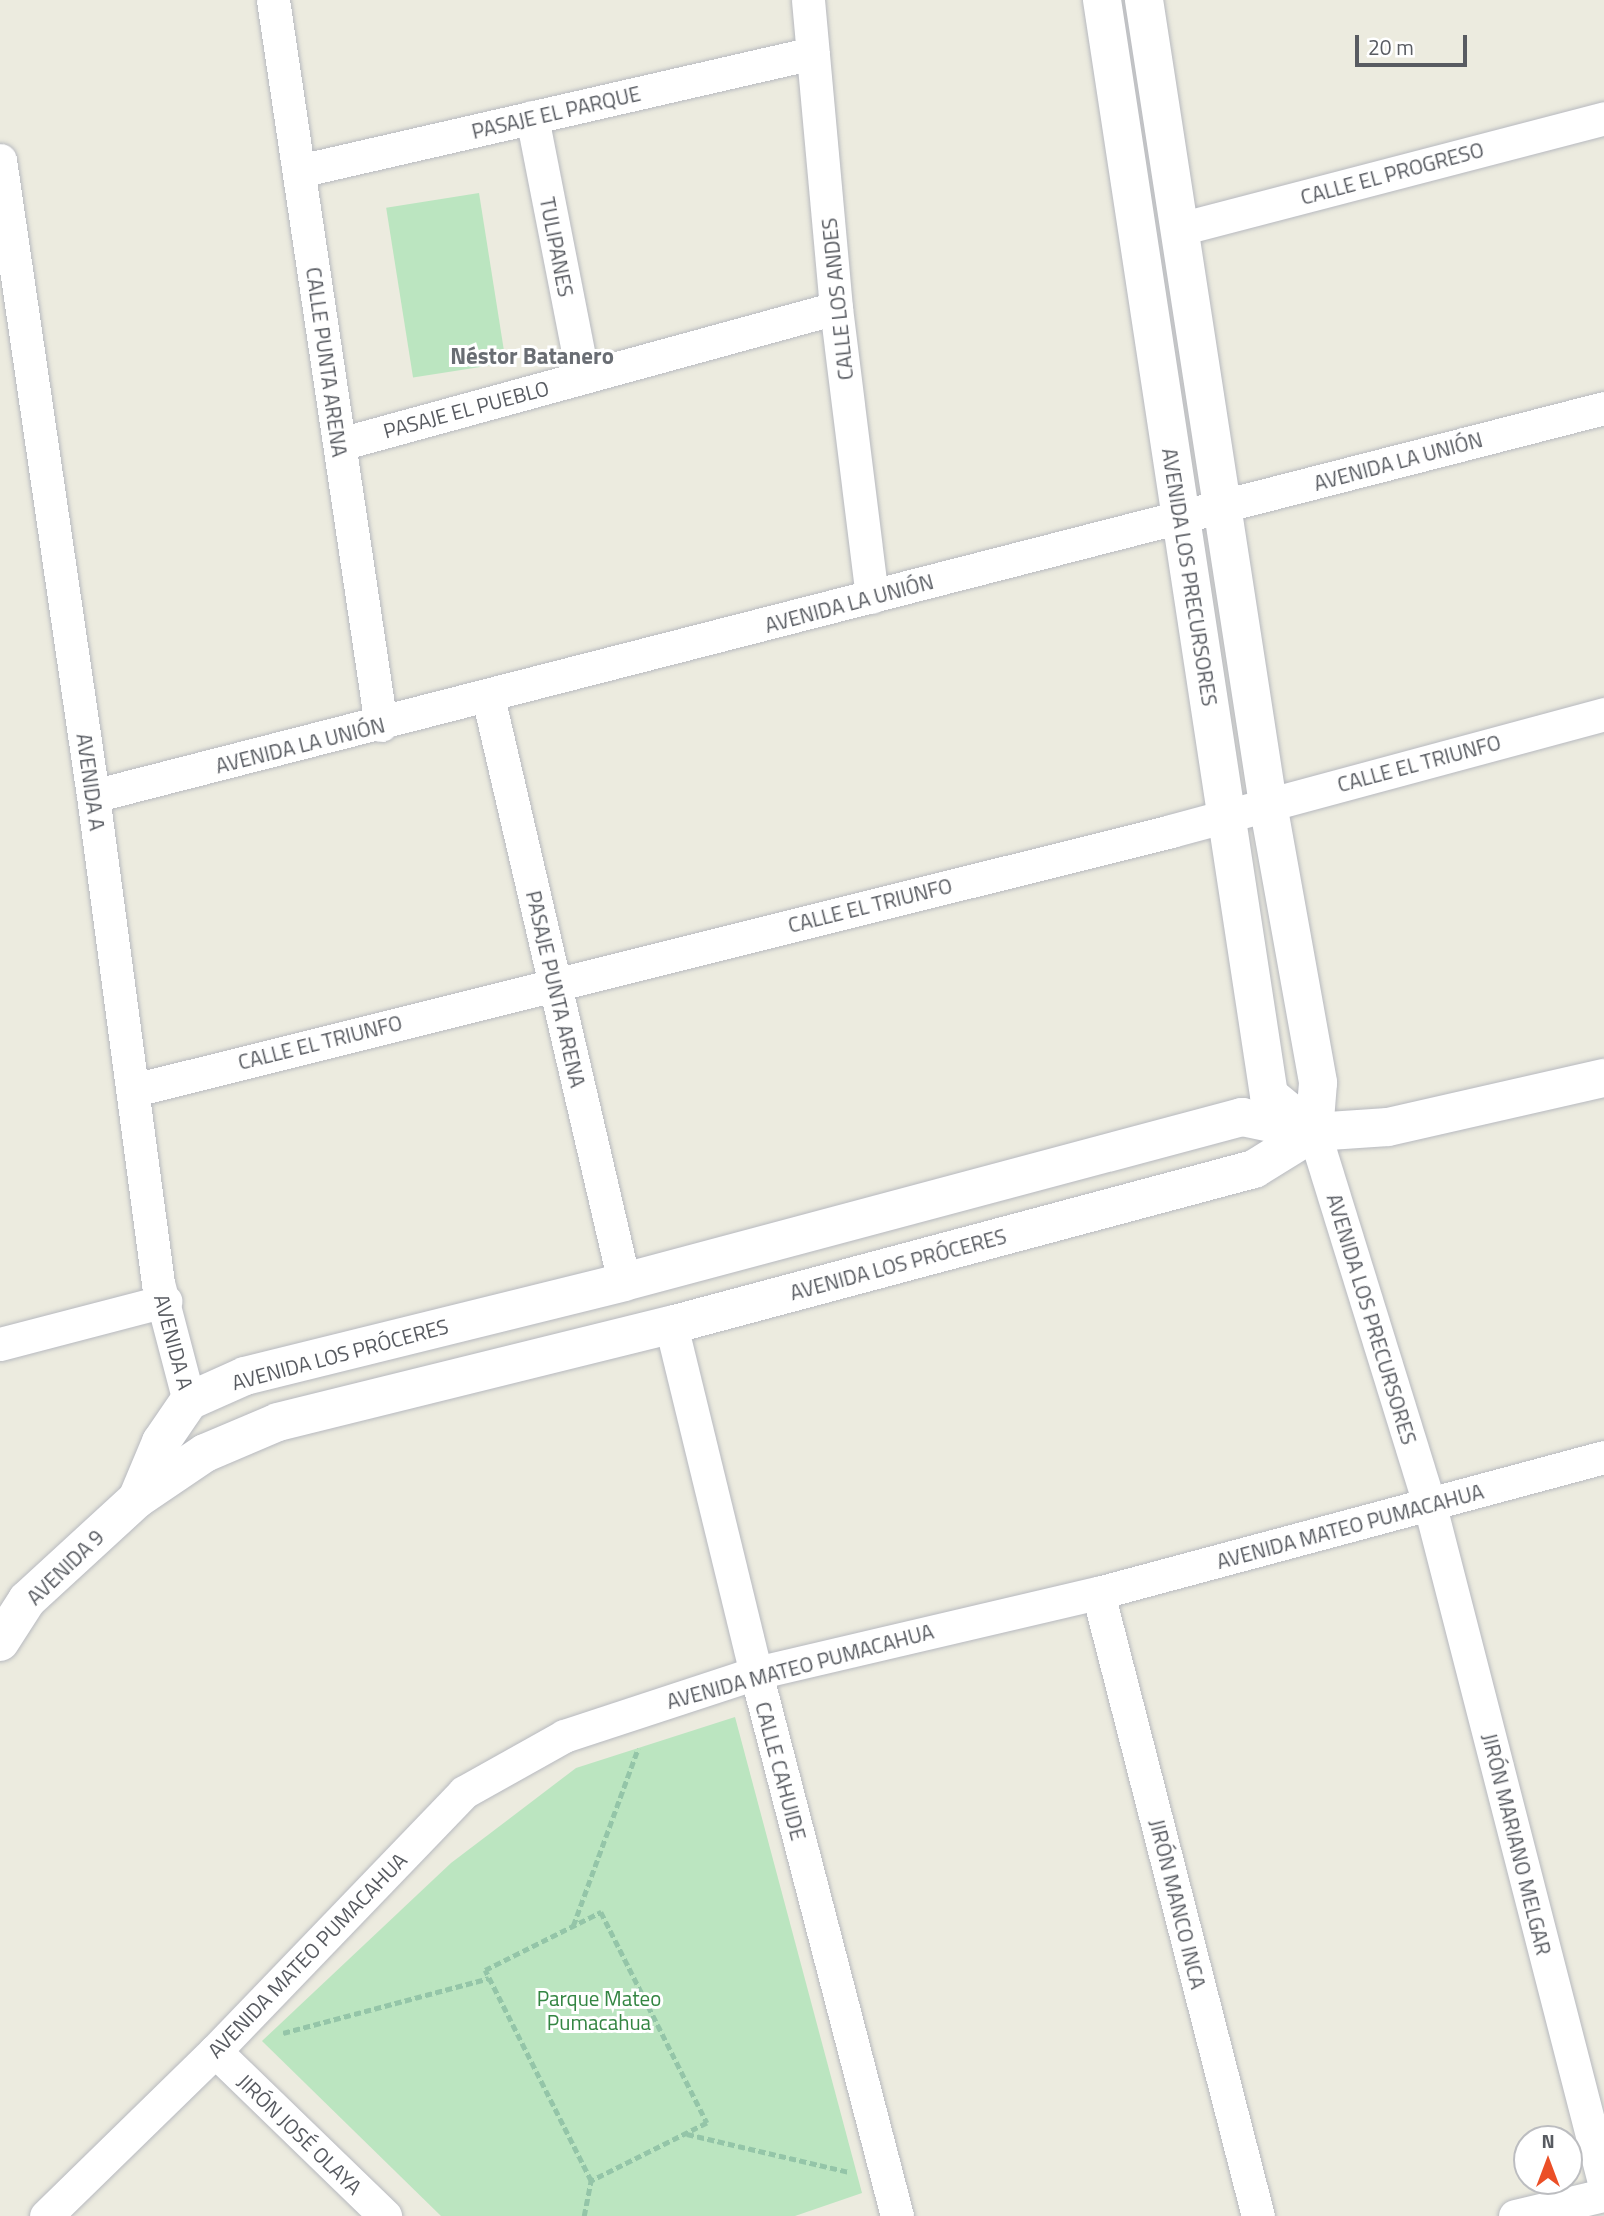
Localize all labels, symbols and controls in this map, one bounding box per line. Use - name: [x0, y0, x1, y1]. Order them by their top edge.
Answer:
- scale bar: [1359, 21, 1471, 65]
- text: 20 m: [1368, 31, 1414, 63]
- street label: PASAJE EL PARQUE: [469, 80, 643, 144]
- street label: CALLE EL PROGRESO: [1298, 136, 1486, 210]
- street label: TULIPANES: [535, 195, 579, 299]
- street label: CALLE LOS ANDES: [816, 217, 858, 381]
- street label: CALLE PUNTA ARENA: [301, 265, 353, 459]
- district label: Néstor Batanero: [450, 342, 614, 370]
- street label: PASAJE EL PUEBLO: [380, 375, 552, 443]
- street label: AVENIDA LA UNIÓN: [1311, 426, 1485, 496]
- street label: AVENIDA LOS PRECURSORES: [1157, 446, 1223, 708]
- street label: AVENIDA LA UNIÓN: [762, 568, 936, 638]
- street label: AVENIDA LA UNIÓN: [213, 712, 387, 778]
- street label: CALLE EL TRIUNFO: [1335, 729, 1503, 797]
- street label: AVENIDA A: [72, 732, 110, 832]
- street label: CALLE EL TRIUNFO: [785, 872, 955, 938]
- street label: PASAJE PUNTA ARENA: [521, 888, 591, 1090]
- street label: CALLE EL TRIUNFO: [235, 1009, 405, 1075]
- street label: AVENIDA LOS PRECURSORES: [1322, 1191, 1422, 1447]
- street label: AVENIDA LOS PRÓCERES: [787, 1223, 1009, 1305]
- street label: AVENIDA A: [149, 1291, 199, 1393]
- street label: AVENIDA LOS PRÓCERES: [229, 1313, 451, 1395]
- street label: AVENIDA MATEO PUMACAHUA: [1214, 1478, 1486, 1574]
- street label: AVENIDA 9: [21, 1524, 109, 1610]
- street label: AVENIDA MATEO PUMACAHUA: [664, 1618, 936, 1714]
- street label: CALLE CAHUIDE: [750, 1699, 812, 1843]
- street label: JIRÓN MARIANO MELGAR: [1477, 1731, 1557, 1957]
- street label: JIRÓN MANCO INCA: [1145, 1816, 1211, 1992]
- street label: AVENIDA MATEO PUMACAHUA: [202, 1847, 412, 2063]
- park label: Parque Mateo Pumacahua: [537, 1985, 661, 2035]
- street label: JIRÓN JOSÉ OLAYA: [233, 2068, 367, 2200]
- north arrow: [1513, 2125, 1583, 2195]
- text: N: [1541, 2126, 1555, 2155]

